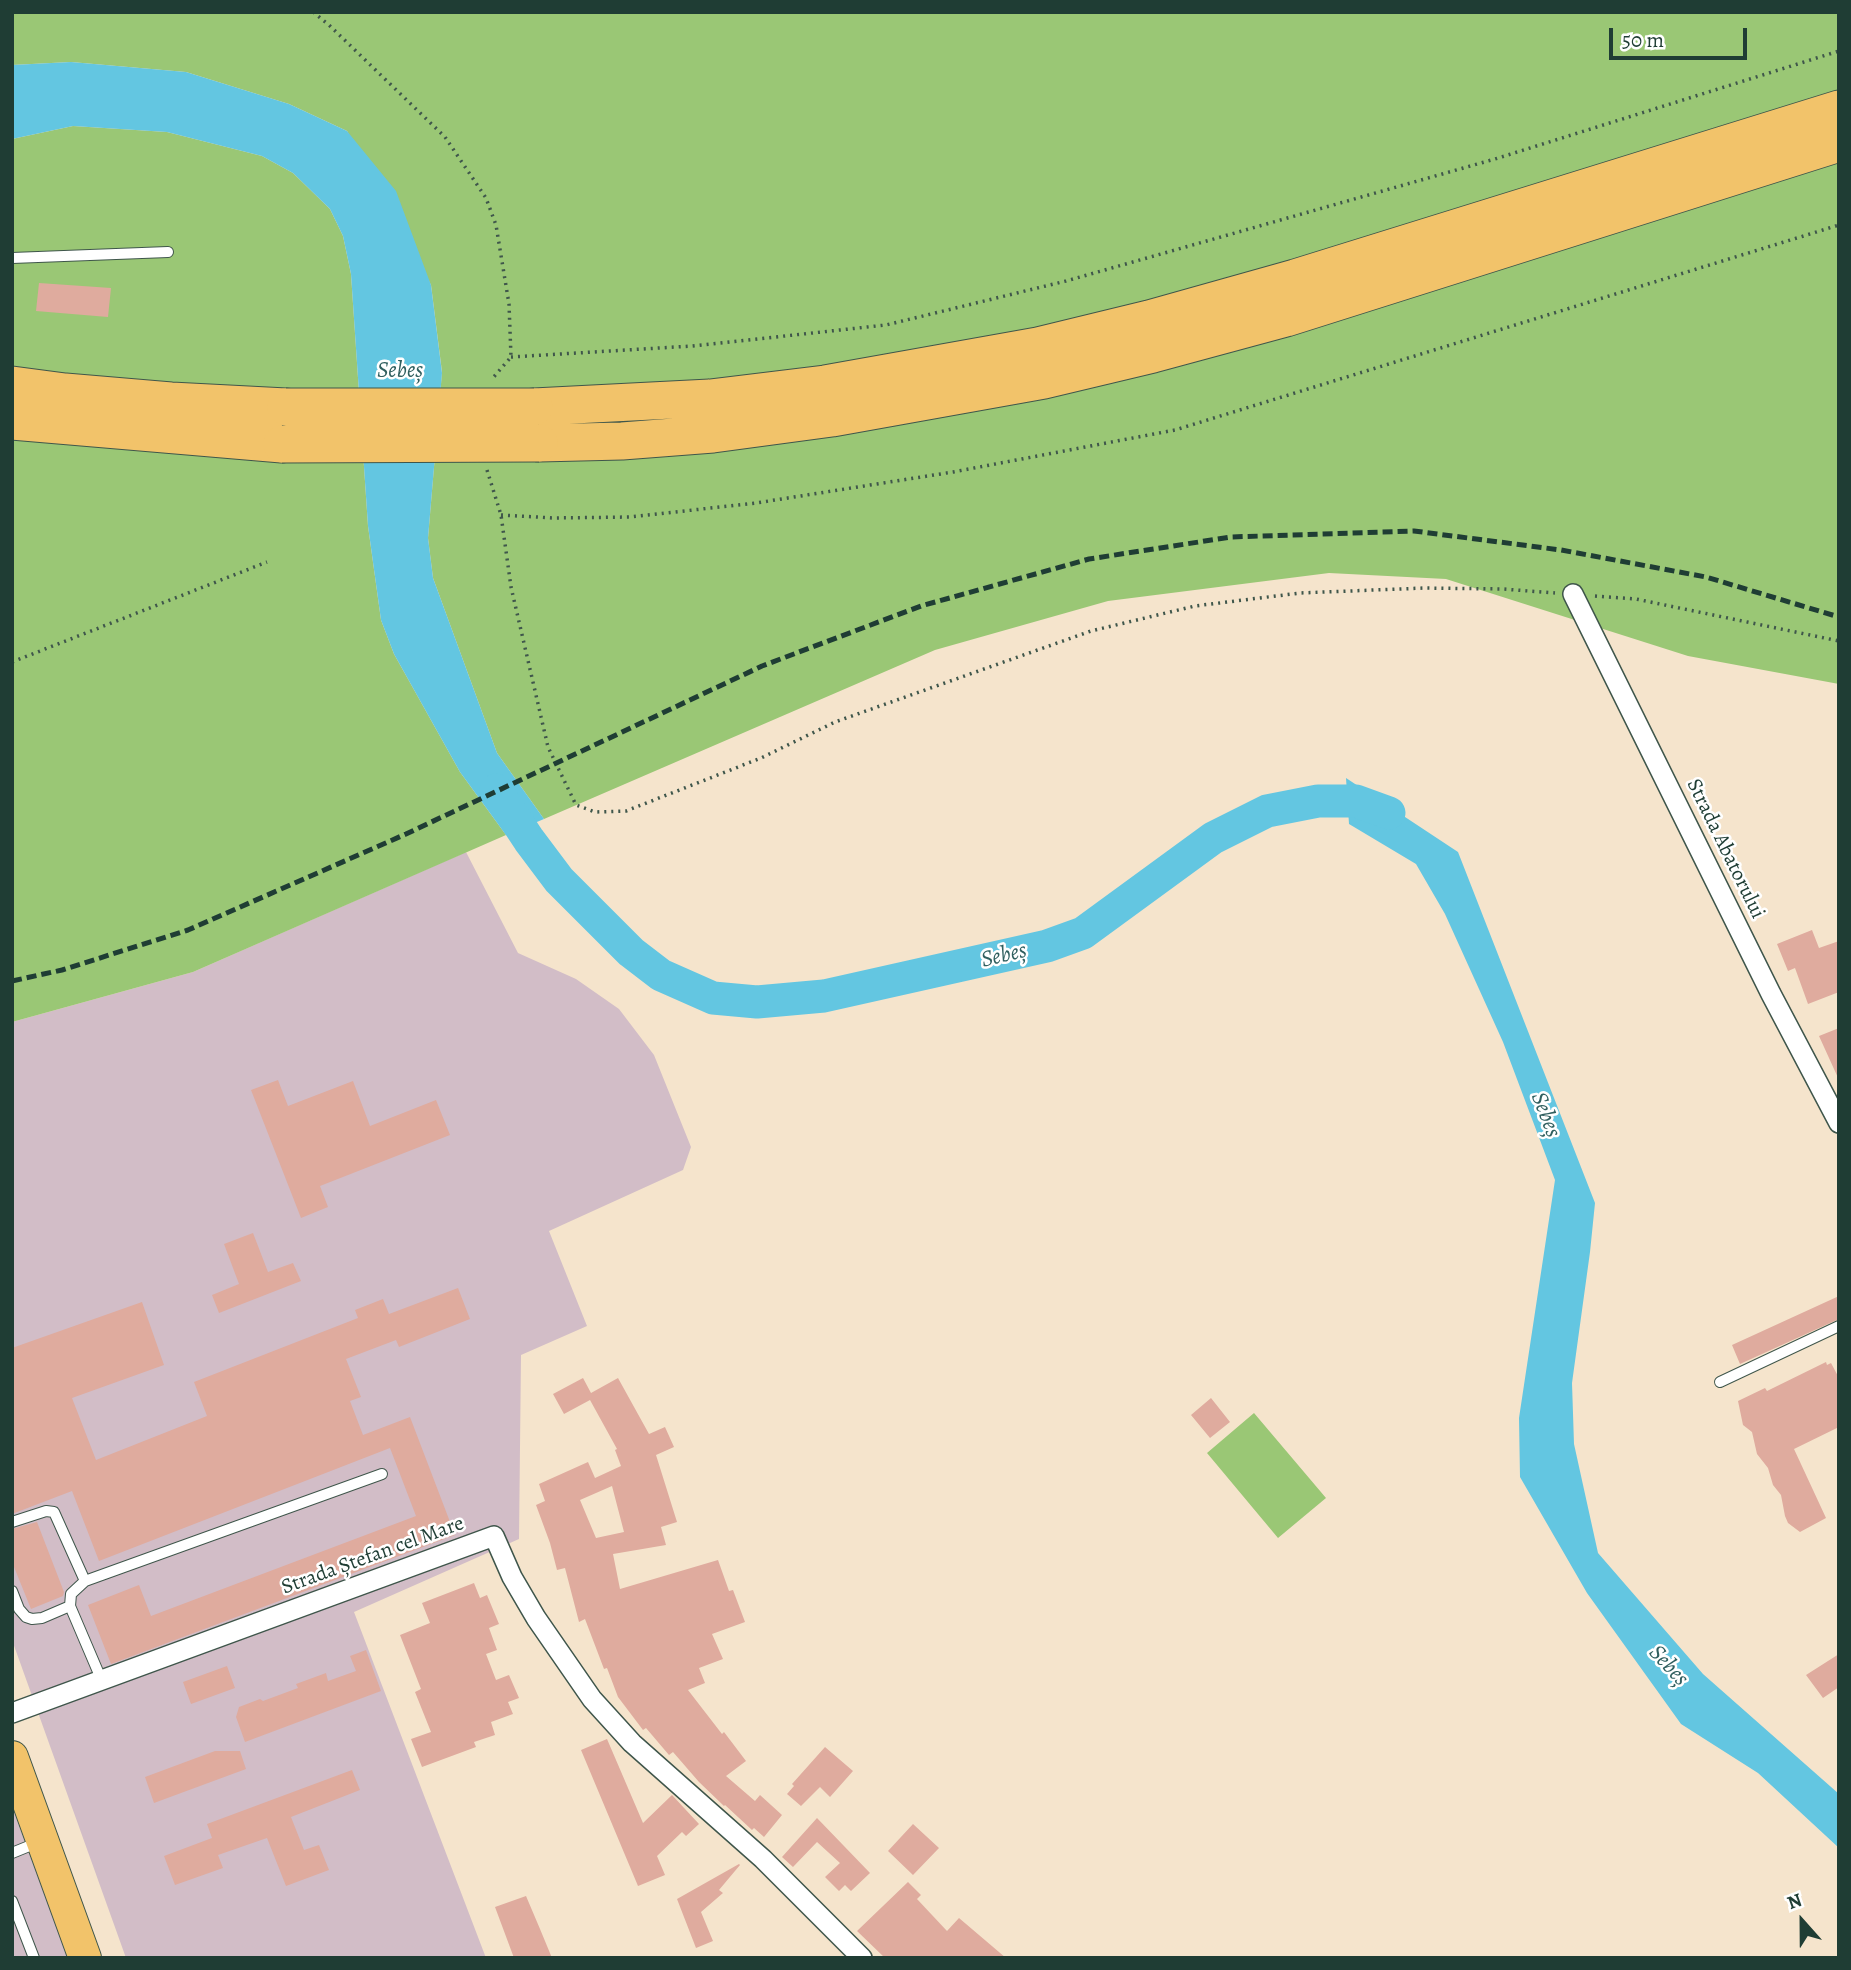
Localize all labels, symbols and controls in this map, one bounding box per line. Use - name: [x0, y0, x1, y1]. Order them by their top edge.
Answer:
- scale bar: [1613, 14, 1751, 58]
- text: 50 m: [1622, 26, 1664, 54]
- water label: Sebeș: [377, 357, 423, 385]
- street label: Strada Abatorului: [1680, 775, 1770, 923]
- water label: Sebeș: [979, 937, 1029, 975]
- water label: Sebeș: [1524, 1089, 1566, 1141]
- street label: Strada Ștefan cel Mare: [278, 1511, 468, 1601]
- water label: Sebeș: [1642, 1640, 1694, 1692]
- north arrow: [1767, 1886, 1837, 1956]
- text: N: [1783, 1887, 1806, 1916]

